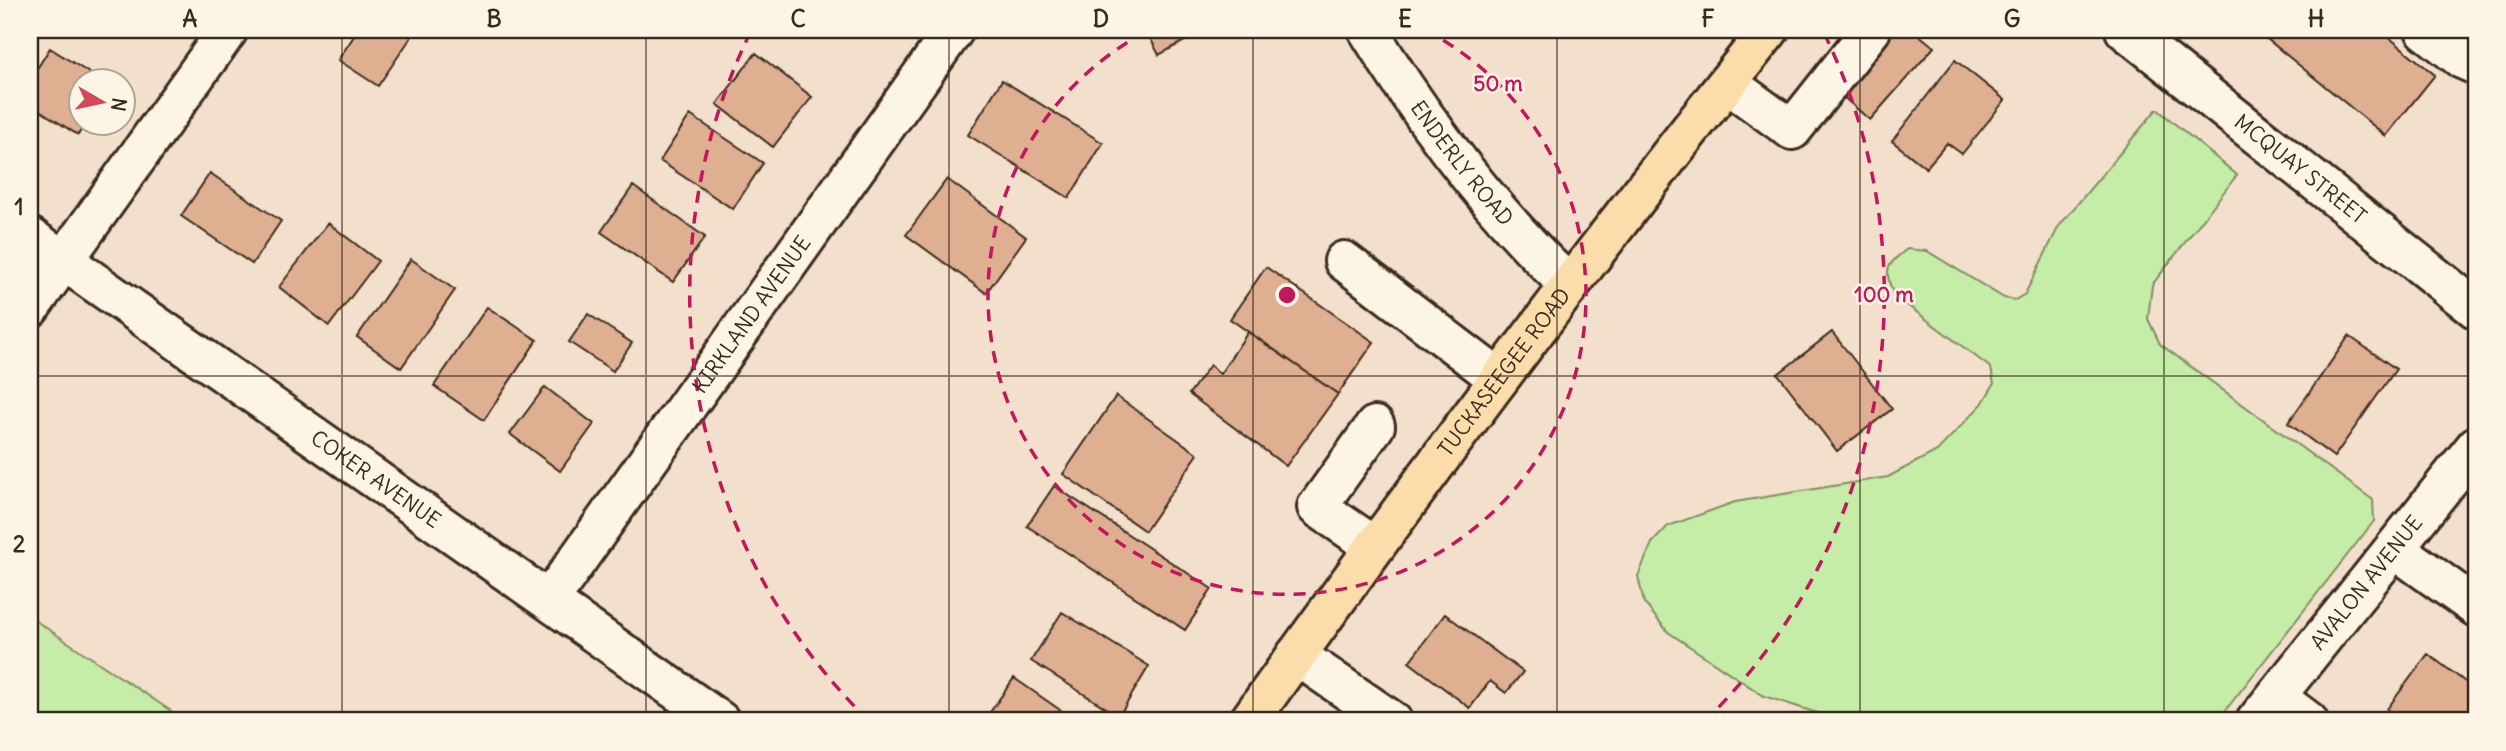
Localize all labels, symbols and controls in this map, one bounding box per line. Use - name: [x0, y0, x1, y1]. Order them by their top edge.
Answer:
- text: A: [183, 4, 198, 33]
- text: B: [486, 4, 502, 33]
- text: C: [790, 4, 806, 33]
- text: D: [1093, 4, 1109, 33]
- text: E: [1398, 4, 1412, 33]
- text: F: [1701, 4, 1715, 33]
- text: G: [2004, 4, 2020, 33]
- text: H: [2308, 4, 2324, 33]
- north arrow: [66, 66, 136, 136]
- text: 50 m: [1473, 70, 1523, 97]
- street label: ENDERLY ROAD: [1405, 95, 1519, 231]
- text: N: [106, 96, 132, 113]
- street label: MCQUAY STREET: [2229, 108, 2372, 230]
- text: 1: [14, 192, 24, 221]
- street label: KIRKLAND AVENUE: [686, 230, 817, 399]
- text: 100 m: [1854, 281, 1914, 308]
- street label: TUCKASEEGEE ROAD: [1432, 282, 1576, 462]
- centre of rings: [1275, 283, 1299, 307]
- street label: COKER AVENUE: [305, 424, 446, 534]
- street label: AVALON AVENUE: [2304, 510, 2428, 655]
- text: 2: [13, 529, 26, 558]

